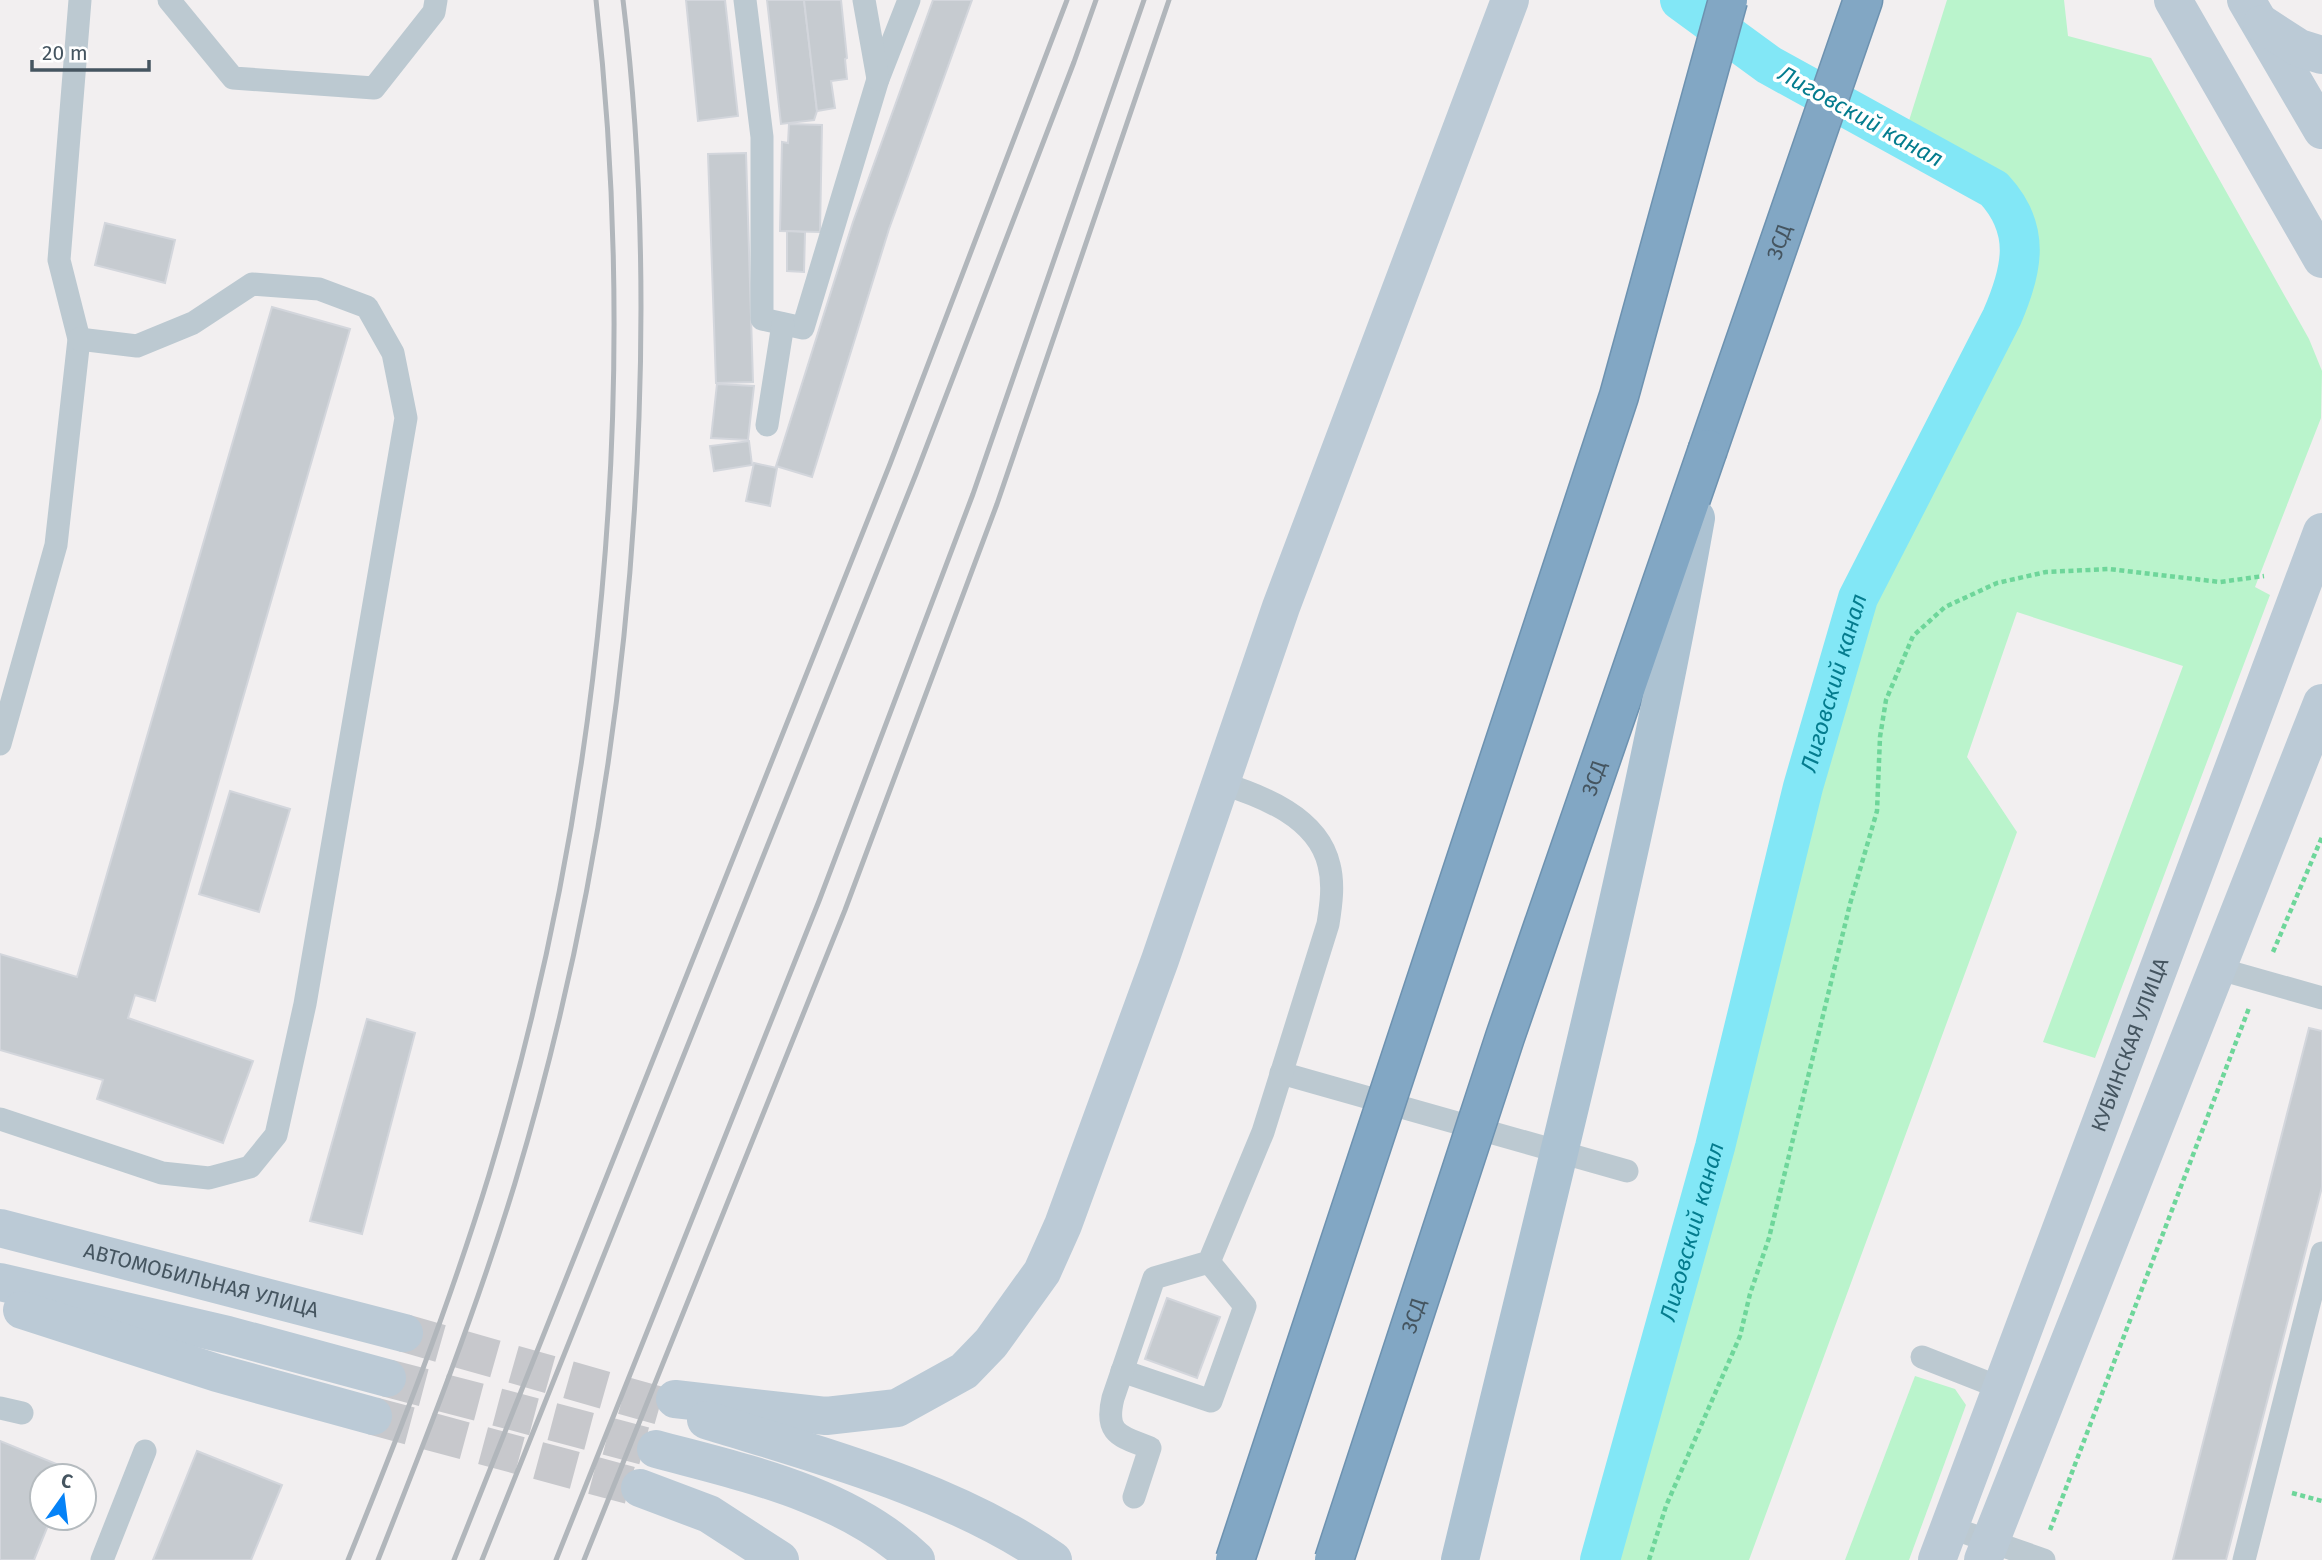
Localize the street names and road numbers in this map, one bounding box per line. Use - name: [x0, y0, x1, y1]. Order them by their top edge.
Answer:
- street label: ЗСД: [1761, 221, 1798, 263]
- street label: ЗСД: [1576, 757, 1612, 799]
- street label: КУБИНСКАЯ УЛИЦА: [2085, 954, 2174, 1136]
- street label: АВТОМОБИЛЬНАЯ УЛИЦА: [81, 1237, 322, 1323]
- street label: ЗСД: [1396, 1295, 1432, 1337]

